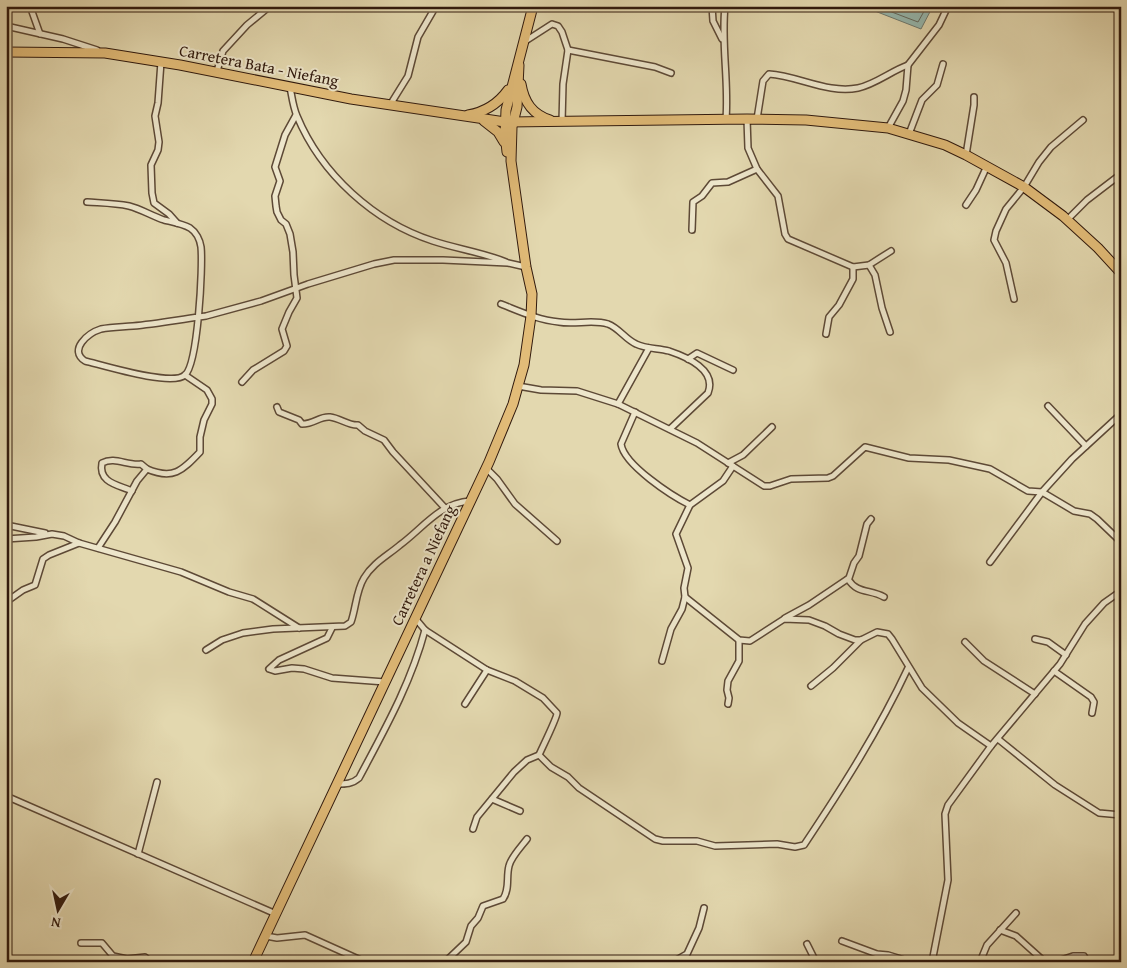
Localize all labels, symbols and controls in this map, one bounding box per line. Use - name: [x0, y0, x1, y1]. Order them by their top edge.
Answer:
- street label: Carretera Bata - Niefang: [177, 38, 341, 92]
- street label: Carretera a Niefang: [385, 501, 461, 629]
- north arrow: [32, 886, 82, 936]
- text: N: [49, 912, 62, 933]

